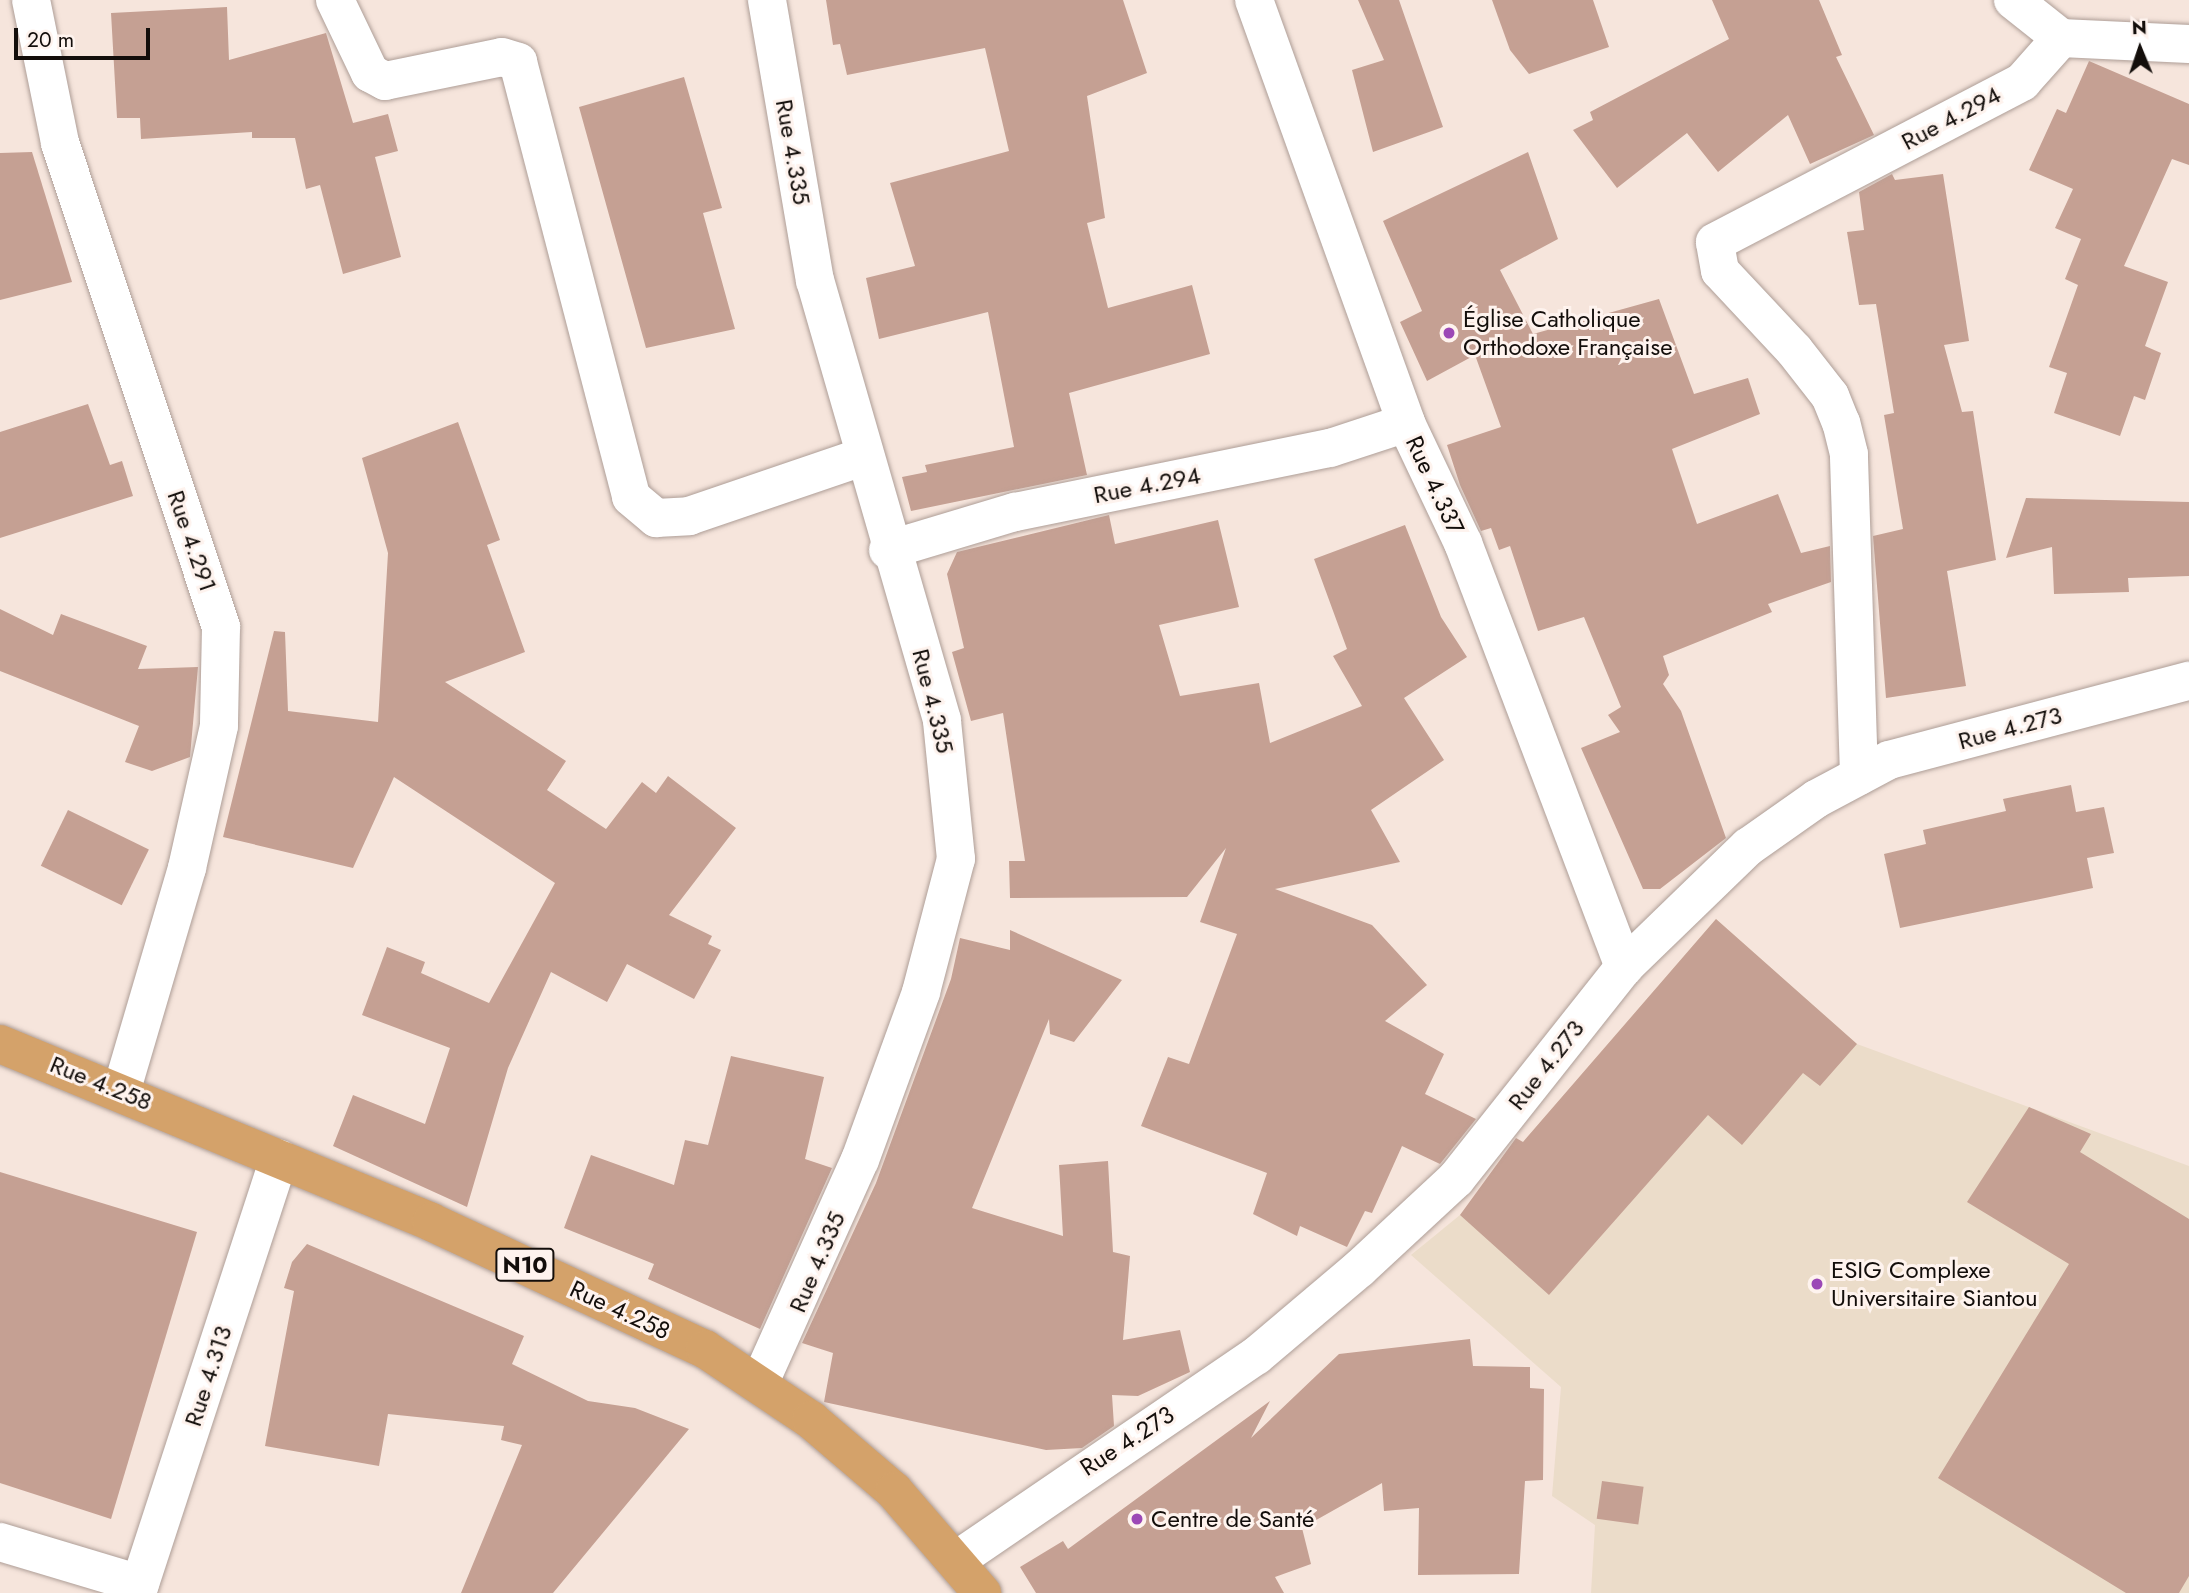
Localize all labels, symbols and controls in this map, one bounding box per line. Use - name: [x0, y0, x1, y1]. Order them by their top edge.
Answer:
- scale bar: [18, 14, 154, 58]
- north arrow: [2105, 14, 2175, 84]
- text: N: [2131, 14, 2147, 41]
- text: 20 m: [27, 25, 74, 55]
- street label: Rue 4.294: [1896, 80, 2006, 156]
- street label: Rue 4.335: [770, 97, 816, 207]
- place label: Église Catholique Orthodoxe Française: [1463, 305, 1673, 361]
- marker: Église Catholique Orthodoxe Française: [1441, 325, 1457, 341]
- street label: Rue 4.337: [1400, 431, 1470, 539]
- street label: Rue 4.294: [1091, 461, 1203, 509]
- street label: Rue 4.291: [161, 487, 223, 595]
- street label: Rue 4.335: [906, 646, 960, 756]
- street label: Rue 4.273: [1955, 700, 2065, 756]
- street label: Rue 4.273: [1502, 1014, 1590, 1116]
- street label: Rue 4.258: [46, 1050, 156, 1116]
- street label: Rue 4.335: [783, 1207, 851, 1317]
- road number: N10: [495, 1246, 555, 1284]
- place label: ESIG Complexe Universitaire Siantou: [1831, 1256, 2038, 1312]
- street label: Rue 4.258: [565, 1274, 675, 1346]
- marker: ESIG Complexe Universitaire Siantou: [1809, 1276, 1825, 1292]
- street label: Rue 4.313: [178, 1322, 238, 1430]
- street label: Rue 4.273: [1075, 1400, 1179, 1482]
- place label: Centre de Santé: [1151, 1505, 1314, 1533]
- marker: Centre de Santé: [1129, 1511, 1145, 1527]

